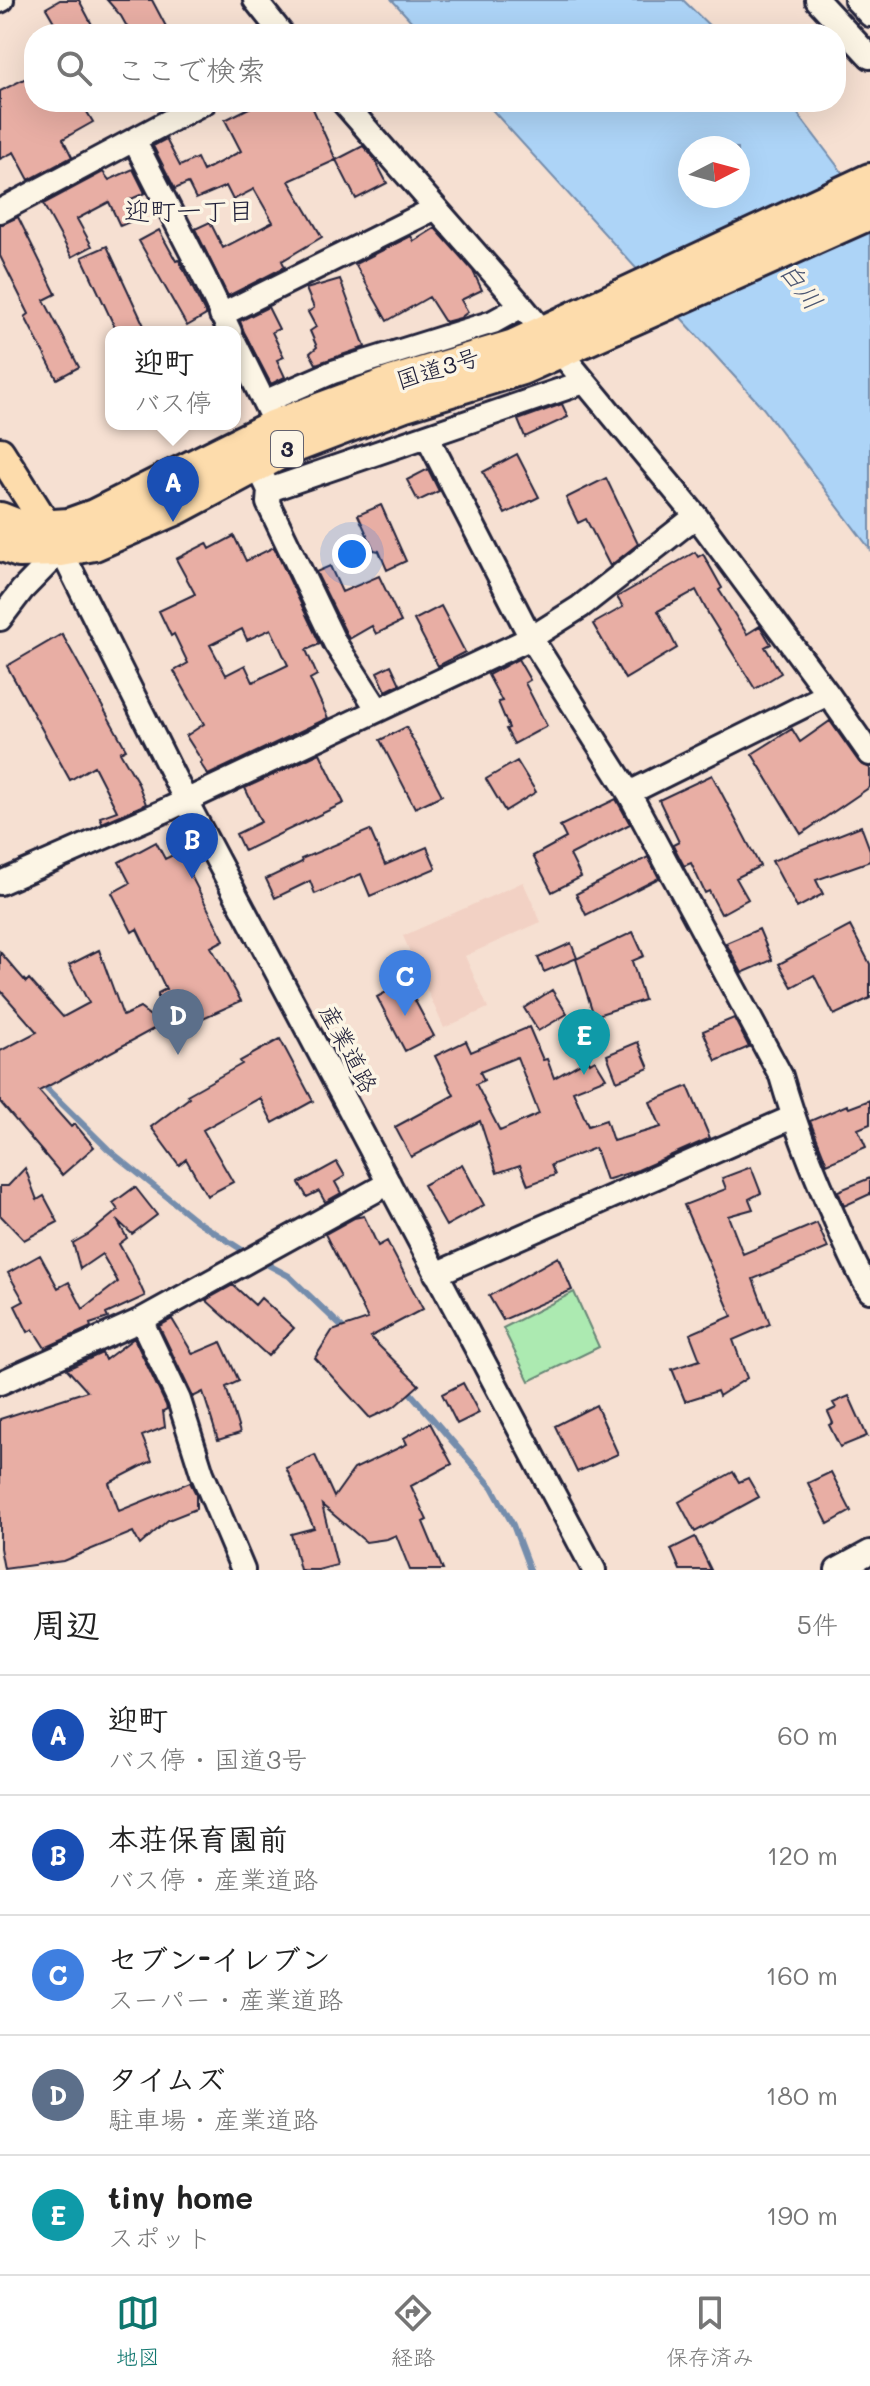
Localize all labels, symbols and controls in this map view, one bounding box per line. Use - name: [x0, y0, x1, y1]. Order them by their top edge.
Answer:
- search box: [24, 24, 846, 112]
- icon: search: [52, 46, 96, 90]
- text: ここで検索: [116, 49, 266, 89]
- north arrow: [678, 136, 750, 208]
- district label: 迎町一丁目: [124, 193, 254, 227]
- water label: 白川: [773, 254, 831, 316]
- popup: [105, 326, 241, 430]
- street label: 国道3号: [392, 340, 483, 395]
- text: 迎町: [134, 341, 194, 381]
- text: バス停: [134, 385, 212, 419]
- road number: 3: [271, 431, 303, 467]
- pin: A: [147, 456, 199, 522]
- your location: [332, 534, 372, 574]
- pin: B: [166, 813, 218, 879]
- pin: C: [379, 950, 431, 1016]
- pin: D: [152, 989, 204, 1055]
- street label: 産業道路: [313, 999, 386, 1098]
- pin: E: [558, 1009, 610, 1075]
- text: 周辺: [32, 1601, 100, 1646]
- text: 5件: [797, 1607, 838, 1641]
- text: 迎町: [108, 1698, 168, 1738]
- text: A: [49, 1718, 67, 1752]
- text: 60 m: [777, 1718, 838, 1752]
- text: バス停 · 国道3号: [108, 1742, 307, 1776]
- text: 本荘保育園前: [108, 1818, 288, 1858]
- text: B: [49, 1838, 67, 1872]
- text: 120 m: [767, 1838, 838, 1872]
- text: バス停 · 産業道路: [108, 1862, 318, 1896]
- text: セブン-イレブン: [108, 1938, 331, 1978]
- text: C: [48, 1958, 68, 1992]
- text: 160 m: [766, 1958, 838, 1992]
- text: スーパー · 産業道路: [108, 1982, 343, 2016]
- text: タイムズ: [108, 2058, 226, 2098]
- text: D: [49, 2078, 67, 2112]
- text: 180 m: [766, 2078, 838, 2112]
- text: 駐車場 · 産業道路: [108, 2102, 318, 2136]
- text: tiny home: [108, 2177, 253, 2217]
- text: E: [50, 2198, 66, 2232]
- text: 190 m: [766, 2198, 838, 2232]
- text: スポット: [108, 2220, 212, 2254]
- tab: 地図: [116, 2291, 160, 2371]
- tab: 経路: [391, 2291, 435, 2371]
- tab: 保存済み: [666, 2291, 754, 2371]

